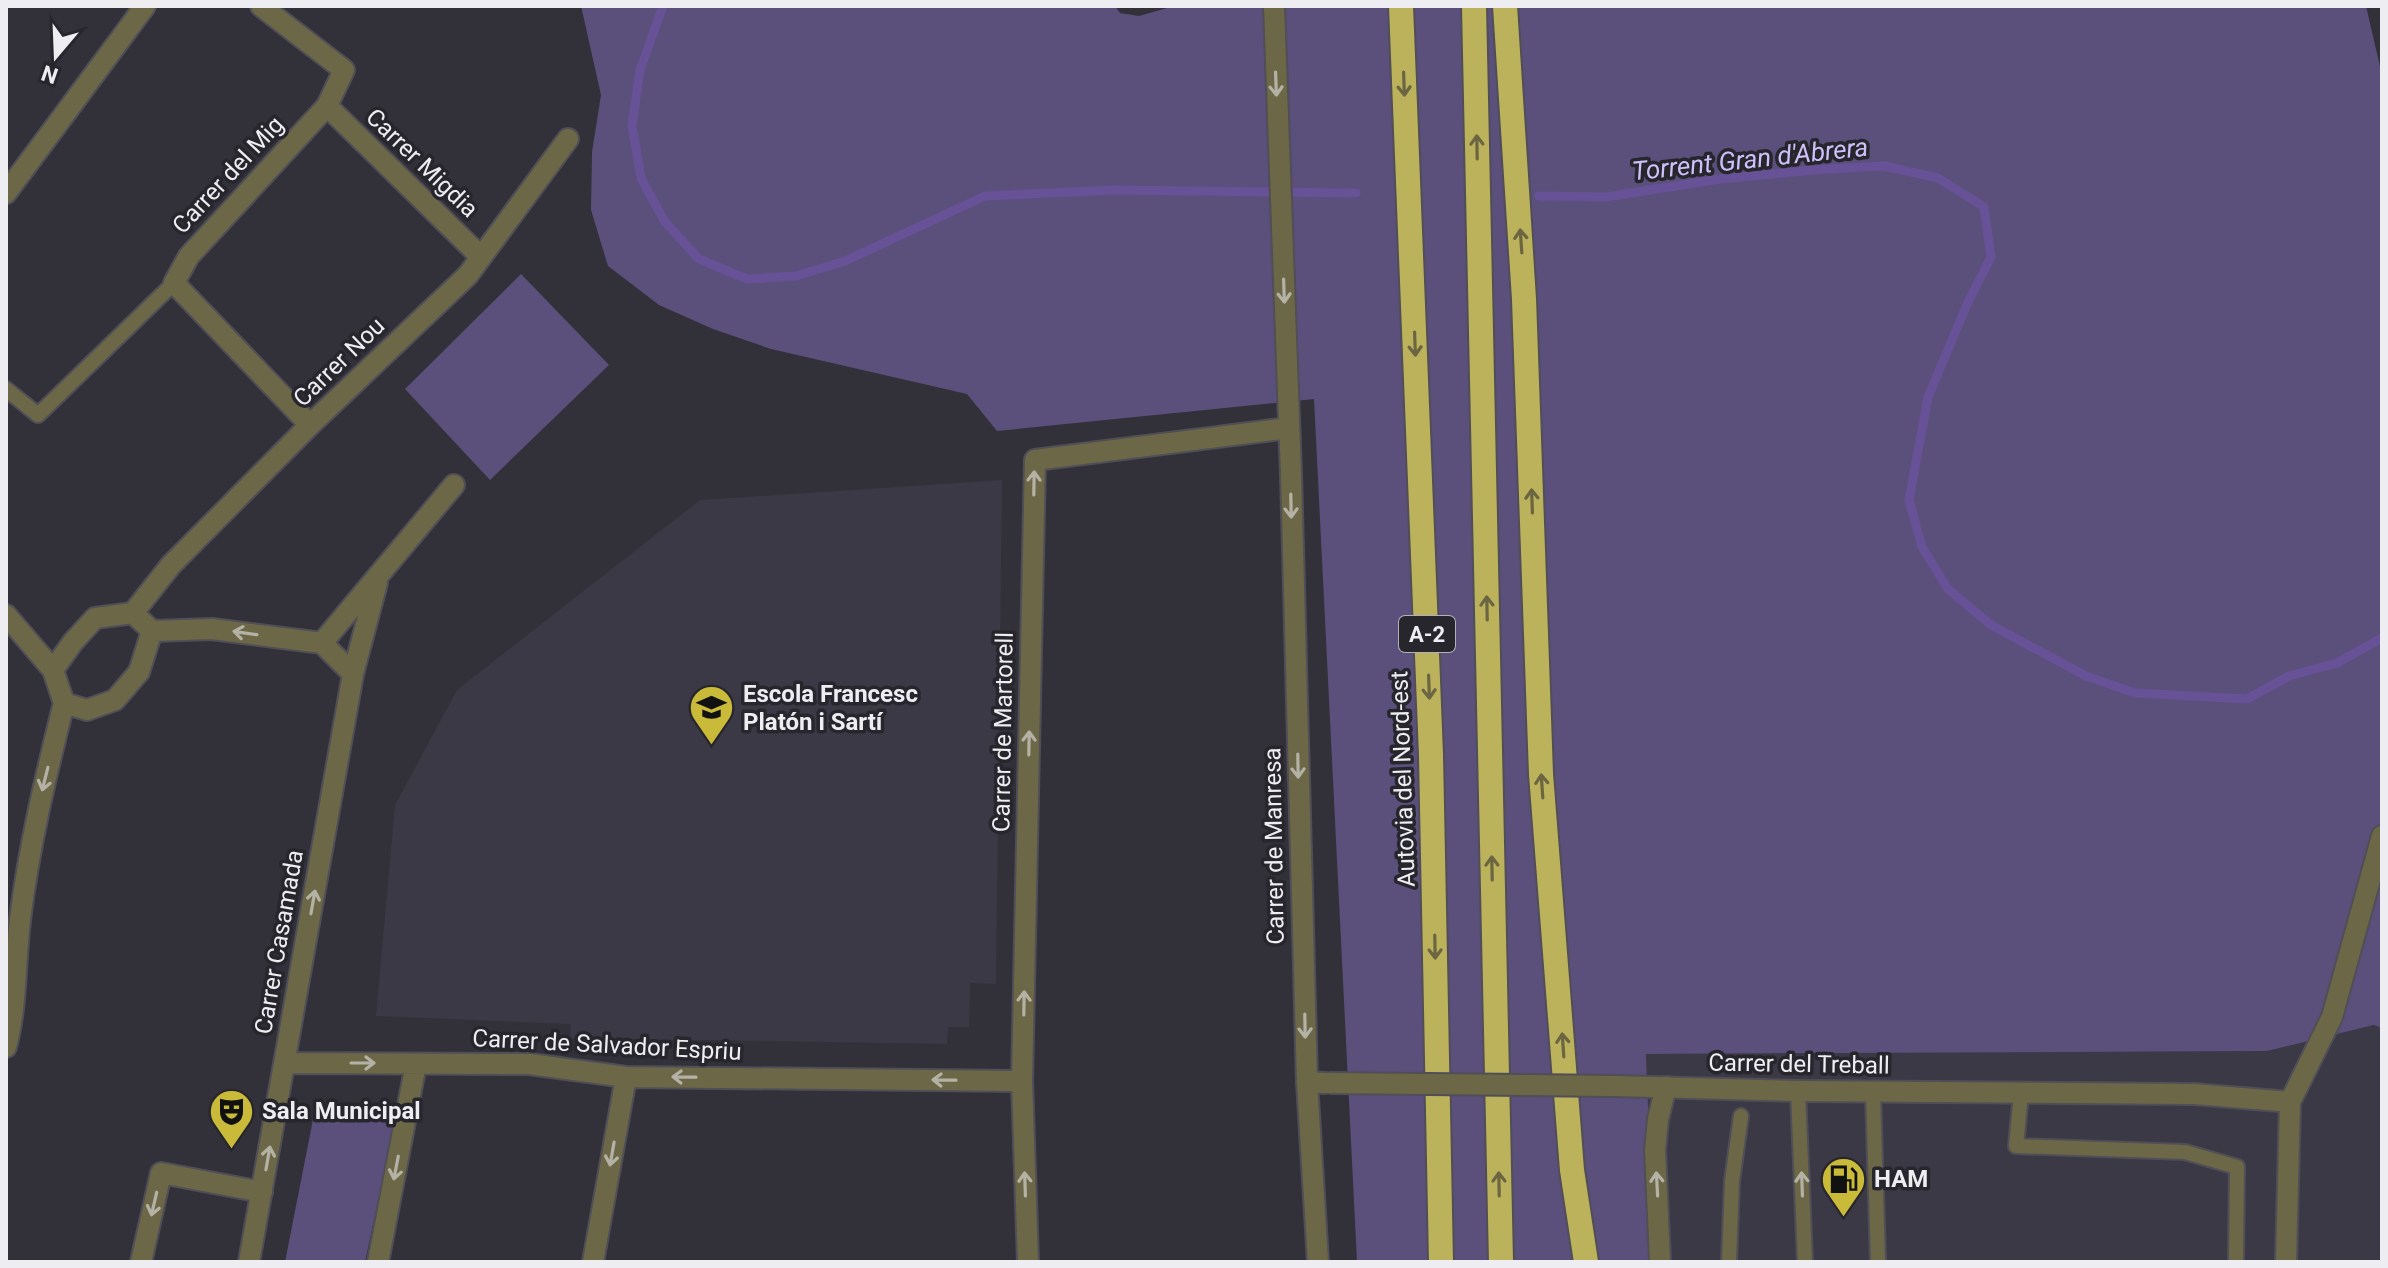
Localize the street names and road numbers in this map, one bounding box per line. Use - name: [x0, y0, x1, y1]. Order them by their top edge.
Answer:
- street label: Carrer Migdia: [360, 103, 484, 223]
- street label: Carrer del Mig: [167, 111, 289, 239]
- street label: Carrer Nou: [288, 312, 390, 412]
- road number: A-2: [1399, 616, 1455, 652]
- street label: Carrer de Martorell: [987, 632, 1019, 832]
- street label: Autovia del Nord-est: [1385, 670, 1421, 888]
- street label: Carrer de Manresa: [1258, 747, 1290, 945]
- street label: Carrer Casamada: [249, 848, 309, 1036]
- street label: Carrer de Salvador Espriu: [472, 1024, 742, 1066]
- street label: Carrer del Treball: [1708, 1048, 1890, 1080]

